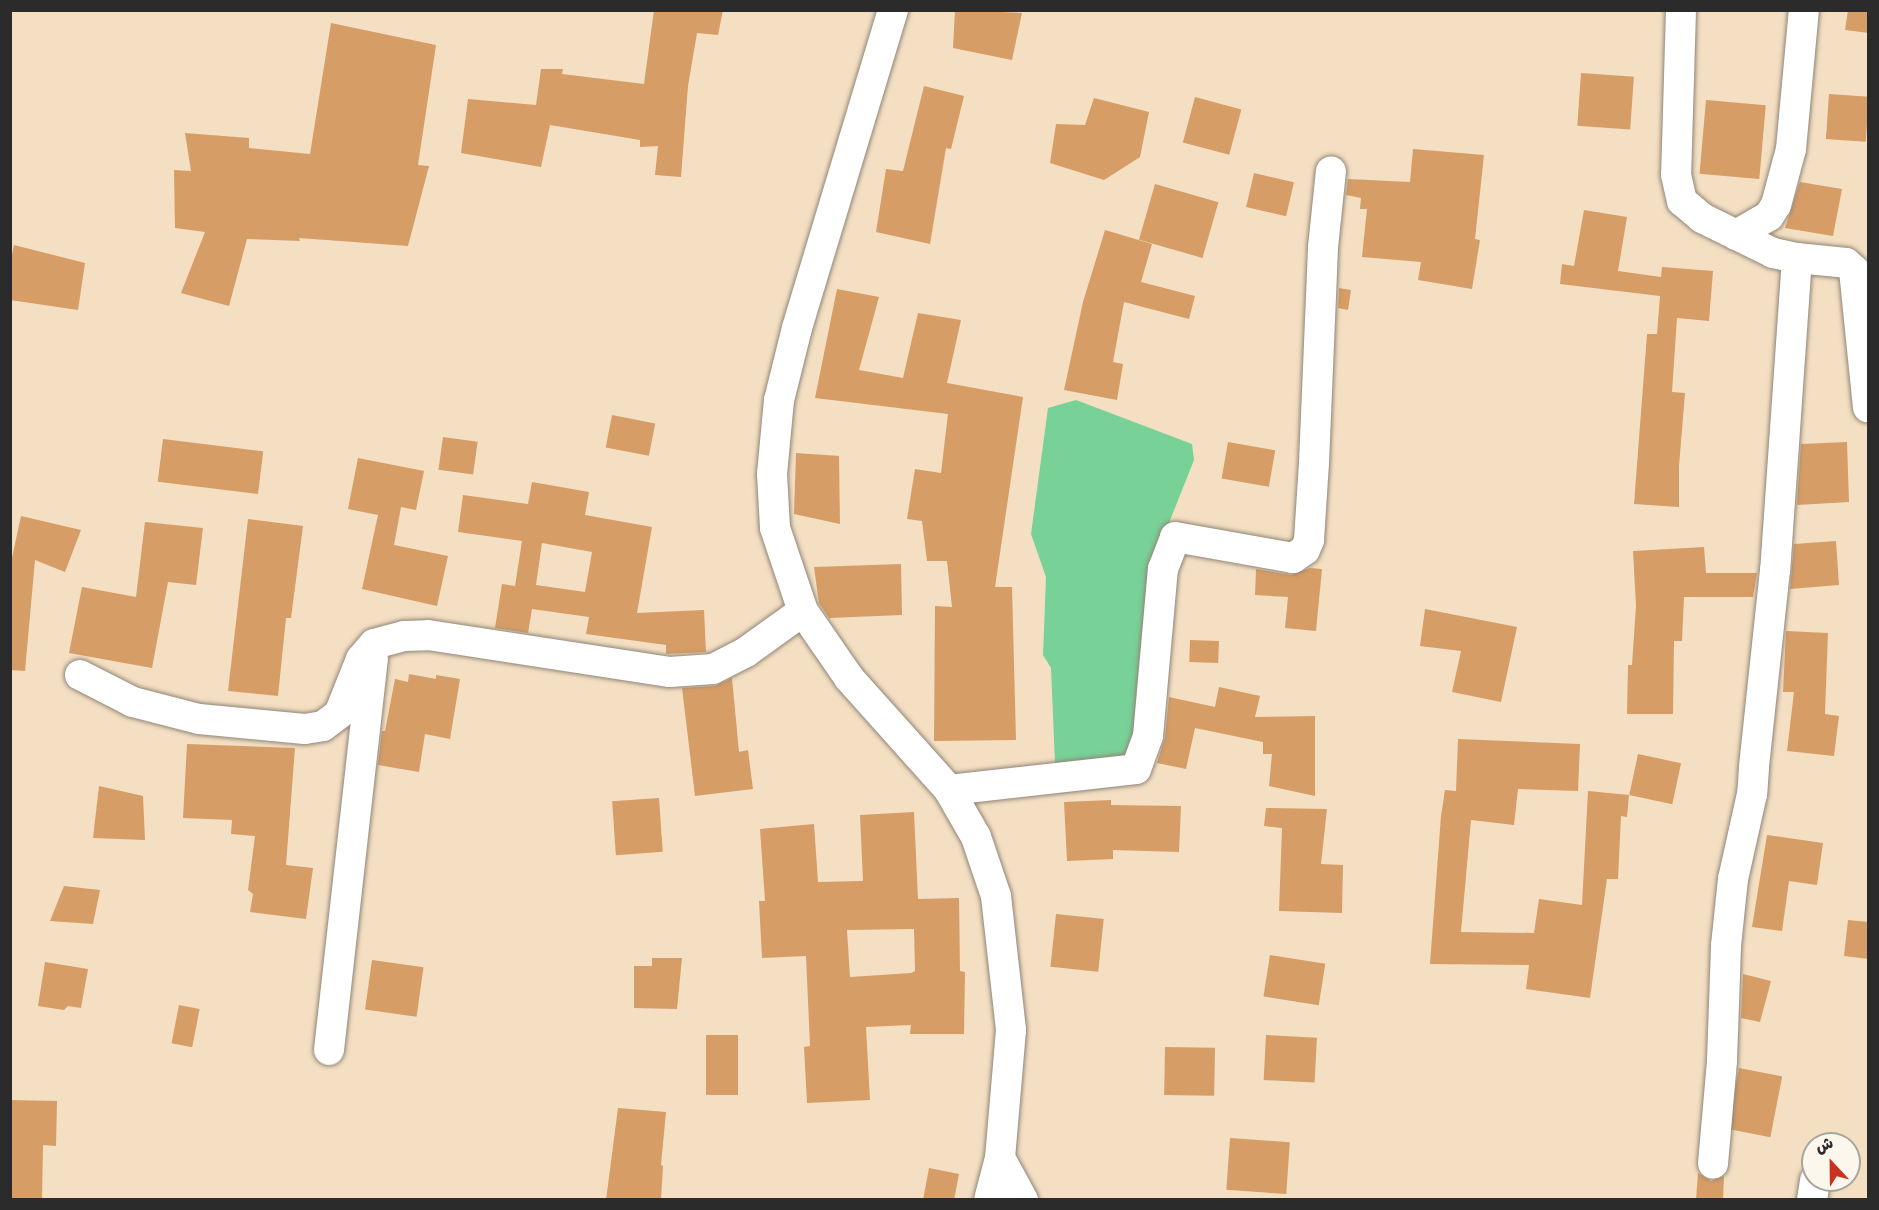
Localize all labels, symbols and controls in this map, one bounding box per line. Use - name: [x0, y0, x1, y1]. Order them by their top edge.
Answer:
- north arrow: [1801, 1132, 1861, 1192]
- text: ش: [1812, 1133, 1837, 1161]

